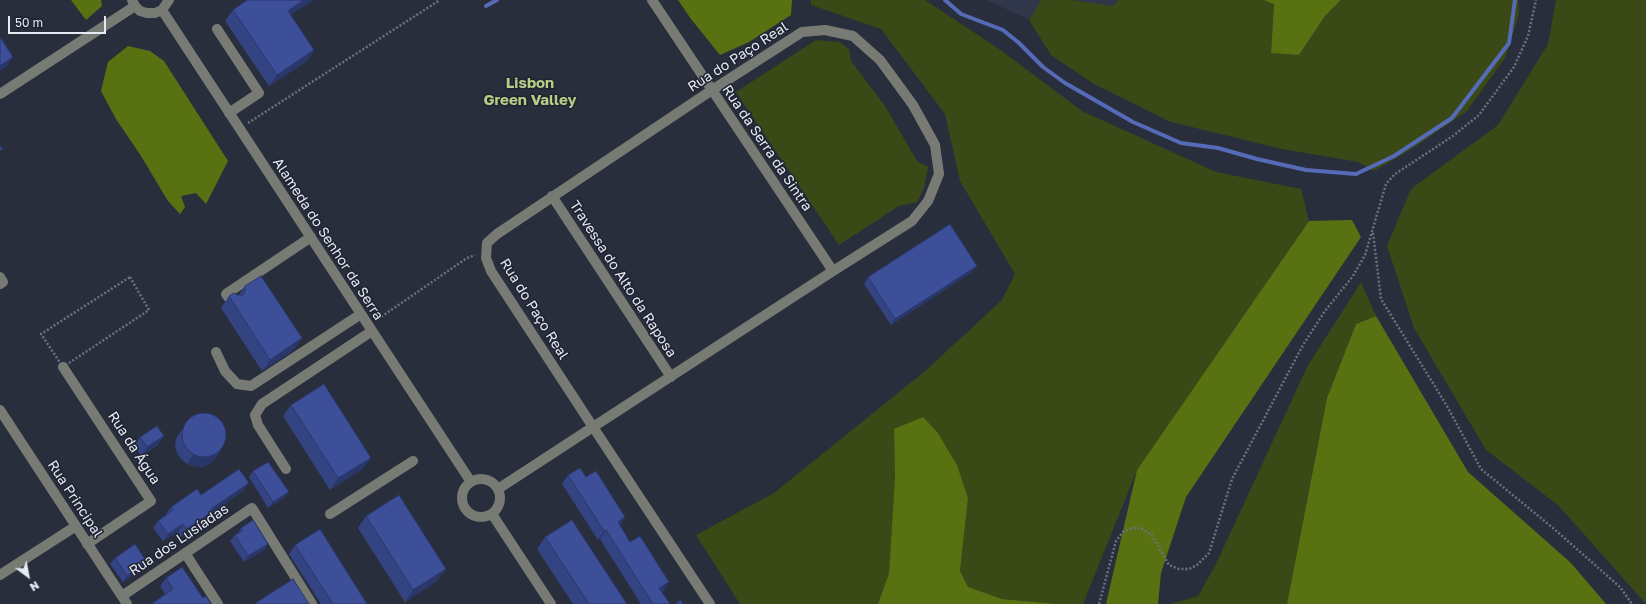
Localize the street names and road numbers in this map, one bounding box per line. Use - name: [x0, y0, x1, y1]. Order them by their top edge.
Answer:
- street label: Rua do Paço Real: [685, 18, 791, 96]
- street label: Rua da Serra da Sintra: [719, 82, 815, 214]
- street label: Alameda do Senhor da Serra: [269, 155, 387, 323]
- street label: Travessa do Alto da Raposa: [566, 198, 680, 360]
- street label: Rua do Paço Real: [496, 255, 572, 363]
- street label: Rua da Água: [104, 408, 164, 488]
- street label: Rua Principal: [44, 457, 106, 541]
- street label: Rua dos Lusíadas: [126, 501, 232, 579]

